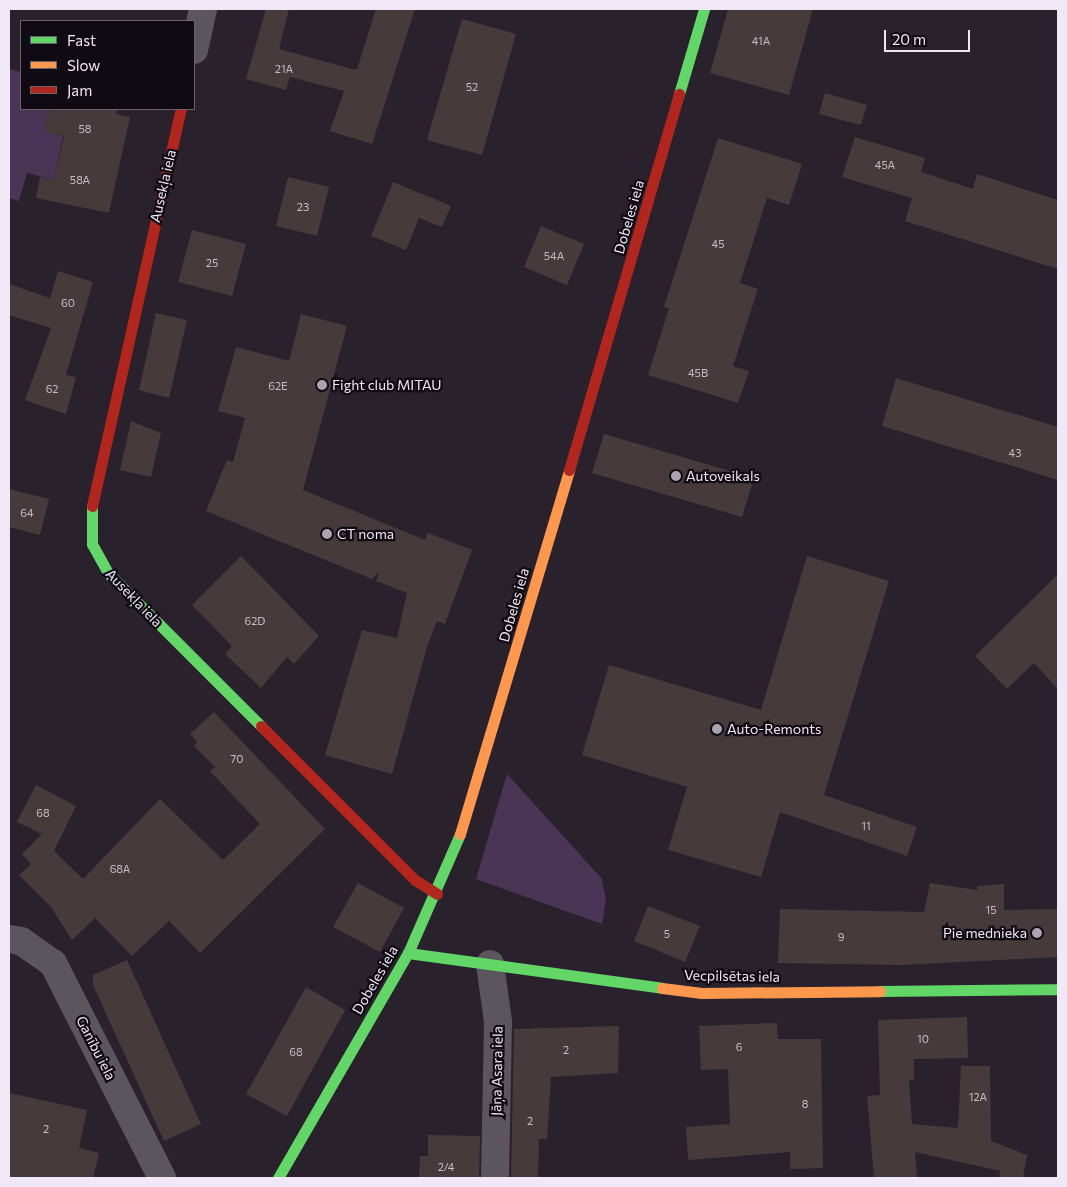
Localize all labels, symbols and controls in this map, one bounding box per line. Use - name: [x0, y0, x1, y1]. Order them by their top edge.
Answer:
- legend: [20, 20, 195, 110]
- scale bar: [887, 20, 973, 52]
- text: 20 m: [892, 30, 926, 48]
- text: Fast: [67, 31, 96, 49]
- house number: 41A: [752, 34, 770, 48]
- text: Slow: [67, 56, 100, 74]
- house number: 21A: [275, 62, 293, 76]
- house number: 52: [466, 80, 478, 94]
- text: Jam: [67, 81, 92, 99]
- house number: 58: [79, 122, 91, 136]
- street label: Ausekļa iela: [146, 148, 180, 224]
- house number: 45A: [875, 158, 895, 172]
- house number: 58A: [70, 173, 90, 187]
- street label: Dobeles iela: [610, 178, 648, 256]
- house number: 23: [297, 200, 309, 214]
- house number: 45: [712, 237, 724, 251]
- house number: 54A: [544, 249, 564, 263]
- house number: 25: [206, 256, 218, 270]
- house number: 60: [61, 296, 75, 310]
- house number: 45B: [688, 366, 708, 380]
- place label: Fight club MITAU: [332, 377, 441, 393]
- house number: 62E: [268, 379, 288, 393]
- marker: Fight club MITAU: [316, 379, 328, 391]
- house number: 62: [46, 382, 58, 396]
- house number: 43: [1009, 446, 1021, 460]
- place label: Autoveikals: [686, 468, 760, 484]
- marker: Autoveikals: [670, 470, 682, 482]
- house number: 64: [20, 506, 34, 520]
- place label: CT noma: [337, 526, 394, 542]
- marker: CT noma: [321, 528, 333, 540]
- street label: Ausekļa iela: [102, 566, 166, 630]
- street label: Dobeles iela: [495, 566, 533, 644]
- house number: 62D: [245, 614, 265, 628]
- place label: Auto-Remonts: [727, 721, 821, 737]
- marker: Auto-Remonts: [711, 723, 723, 735]
- house number: 70: [231, 752, 243, 766]
- house number: 68: [36, 806, 50, 820]
- house number: 11: [861, 819, 871, 833]
- house number: 68A: [110, 862, 130, 876]
- house number: 15: [985, 903, 997, 917]
- place label: Pie mednieka: [943, 925, 1027, 941]
- house number: 5: [664, 927, 670, 941]
- marker: Pie mednieka: [1031, 927, 1043, 939]
- house number: 9: [838, 930, 844, 944]
- street label: Dobeles iela: [349, 943, 401, 1017]
- street label: Vecpilsētas iela: [684, 967, 780, 985]
- street label: Ganību iela: [73, 1013, 119, 1083]
- street label: Jāņa Asara iela: [488, 1026, 506, 1116]
- house number: 10: [917, 1032, 929, 1046]
- house number: 6: [736, 1040, 742, 1054]
- house number: 2: [563, 1043, 569, 1057]
- house number: 68: [289, 1045, 303, 1059]
- house number: 12A: [969, 1090, 987, 1104]
- house number: 8: [802, 1097, 808, 1111]
- house number: 2: [527, 1114, 533, 1128]
- house number: 2: [43, 1122, 49, 1136]
- house number: 2/4: [438, 1160, 454, 1174]

